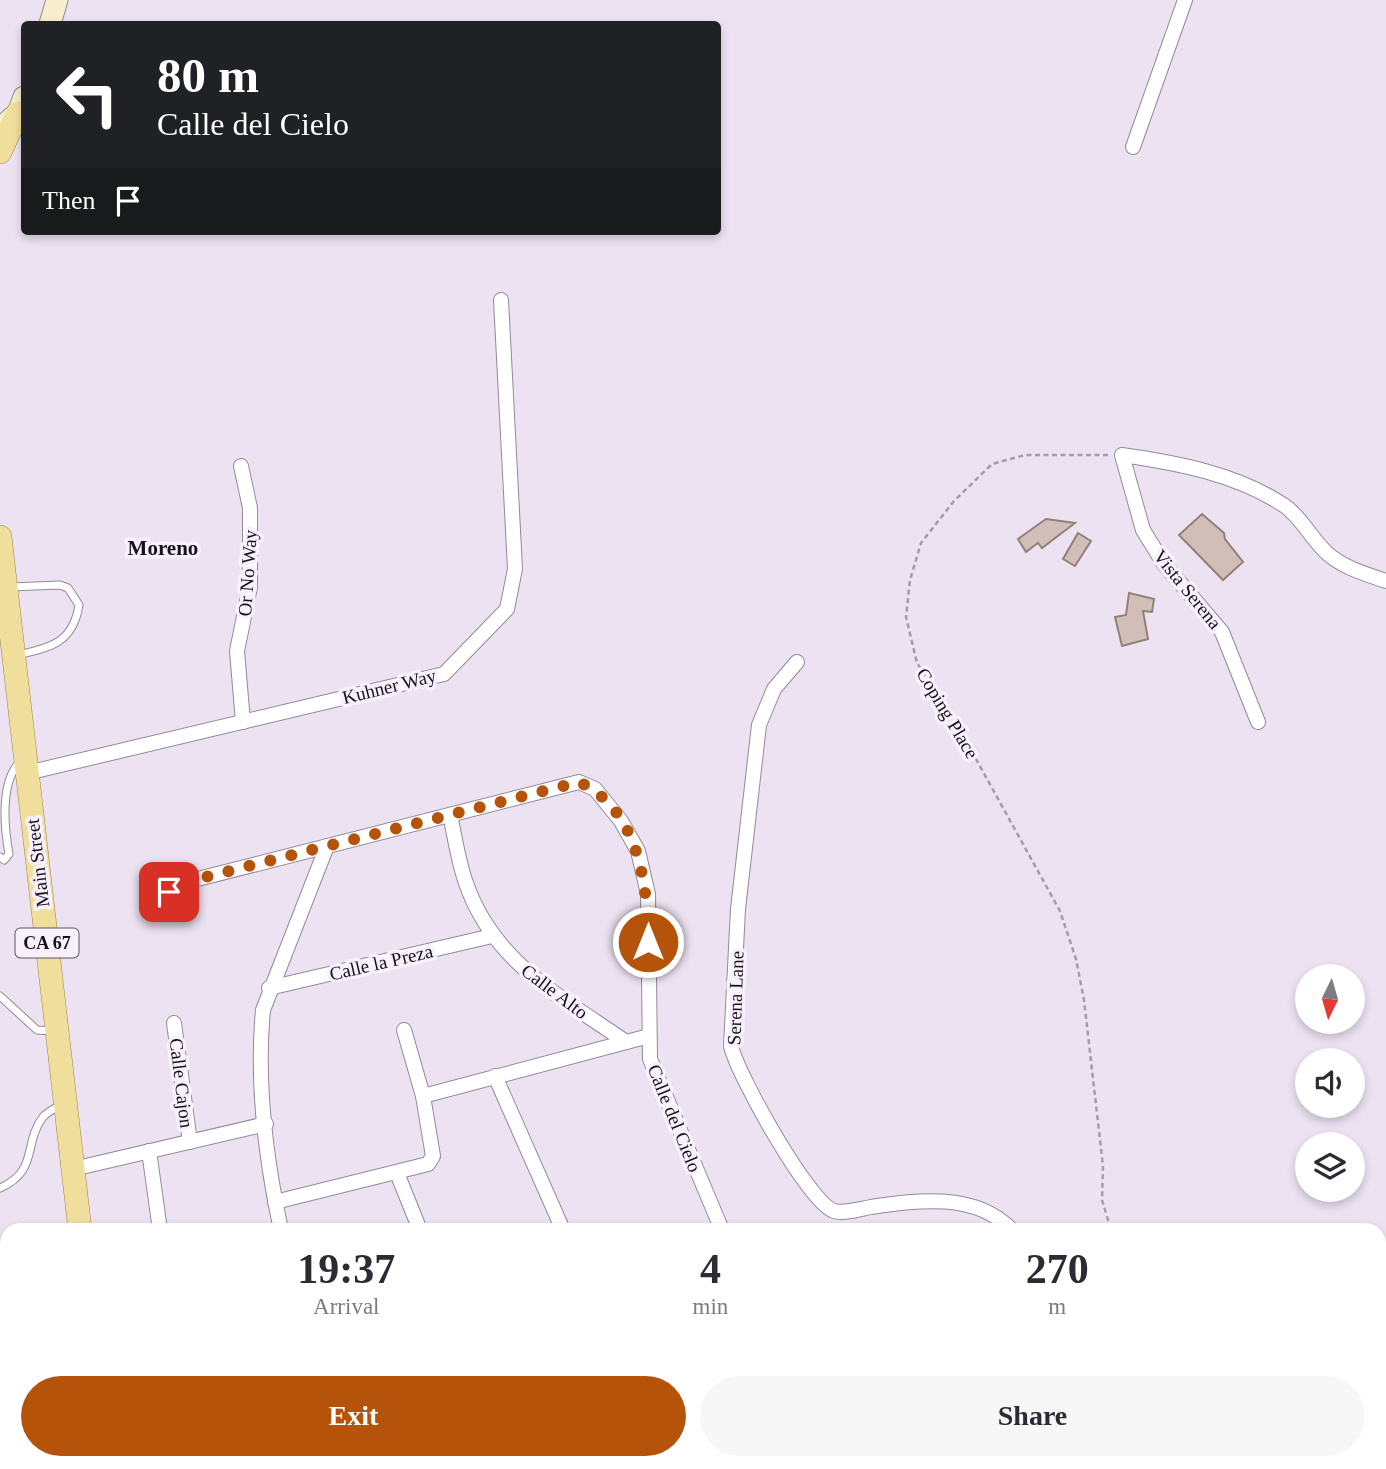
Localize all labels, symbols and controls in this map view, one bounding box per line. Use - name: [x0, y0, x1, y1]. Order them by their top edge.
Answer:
- text: 80 m: [157, 48, 259, 103]
- icon: left: [42, 49, 133, 140]
- text: Calle del Cielo: [157, 106, 349, 142]
- icon: arrive: [109, 182, 147, 220]
- text: Then: [42, 186, 95, 215]
- street label: Or No Way: [234, 529, 261, 617]
- district label: Moreno: [128, 536, 198, 560]
- street label: Vista Serena: [1149, 546, 1226, 633]
- street label: Coping Place: [912, 664, 983, 762]
- street label: Kuhner Way: [340, 665, 439, 708]
- street label: Main Street: [22, 817, 53, 908]
- pin: [139, 862, 199, 922]
- icon: arrive: [150, 873, 188, 911]
- position arrow: [611, 905, 685, 979]
- road number: CA 67: [16, 928, 78, 958]
- street label: Calle la Preza: [327, 940, 435, 985]
- street label: Serena Lane: [723, 950, 748, 1046]
- street label: Calle Alto: [517, 960, 592, 1023]
- north arrow: [1295, 964, 1365, 1034]
- map controls: [1295, 964, 1365, 1202]
- street label: Calle Cajon: [166, 1037, 197, 1130]
- button: sound: [1295, 1048, 1365, 1118]
- street label: Calle del Cielo: [643, 1061, 706, 1175]
- button: layers: [1295, 1132, 1365, 1202]
- text: 19:37: [297, 1246, 395, 1292]
- text: 4: [700, 1246, 721, 1292]
- text: 270: [1026, 1246, 1089, 1292]
- text: Arrival: [313, 1294, 380, 1319]
- text: min: [693, 1294, 728, 1319]
- text: m: [1048, 1294, 1066, 1319]
- button: Exit: [21, 1376, 686, 1456]
- button: Share: [700, 1376, 1365, 1456]

